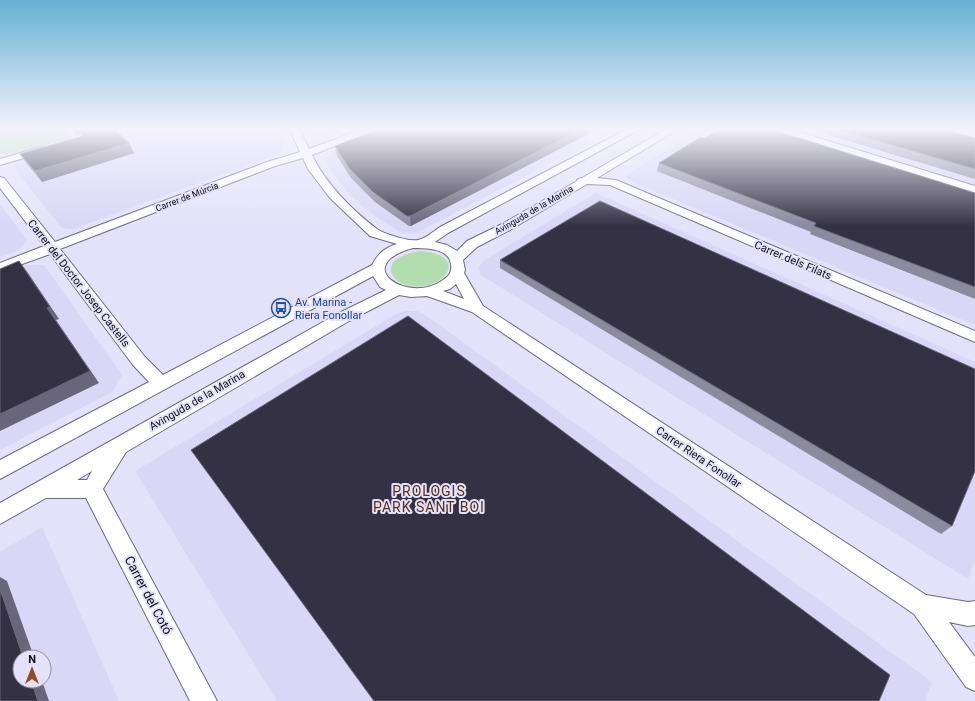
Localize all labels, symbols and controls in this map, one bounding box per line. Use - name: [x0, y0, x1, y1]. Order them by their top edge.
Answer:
- street label: Carrer de Múrcia: [154, 180, 220, 214]
- street label: Avinguda de la Marina: [493, 183, 575, 236]
- street label: Carrer del Doctor Josep Castells: [25, 217, 132, 350]
- street label: Carrer dels Filats: [752, 238, 834, 283]
- place label: Av. Marina - Riera Fonollar: [295, 296, 362, 322]
- bus stop icon: Av. Marina - Riera Fonollar: [270, 297, 292, 319]
- street label: Avinguda de la Marina: [147, 368, 247, 433]
- street label: Carrer Riera Fonollar: [654, 424, 744, 491]
- district label: PROLOGIS PARK SANT BOI: [373, 483, 485, 515]
- street label: Carrer del Cotó: [122, 553, 176, 637]
- north arrow: [12, 649, 52, 689]
- text: N: [28, 653, 36, 666]

